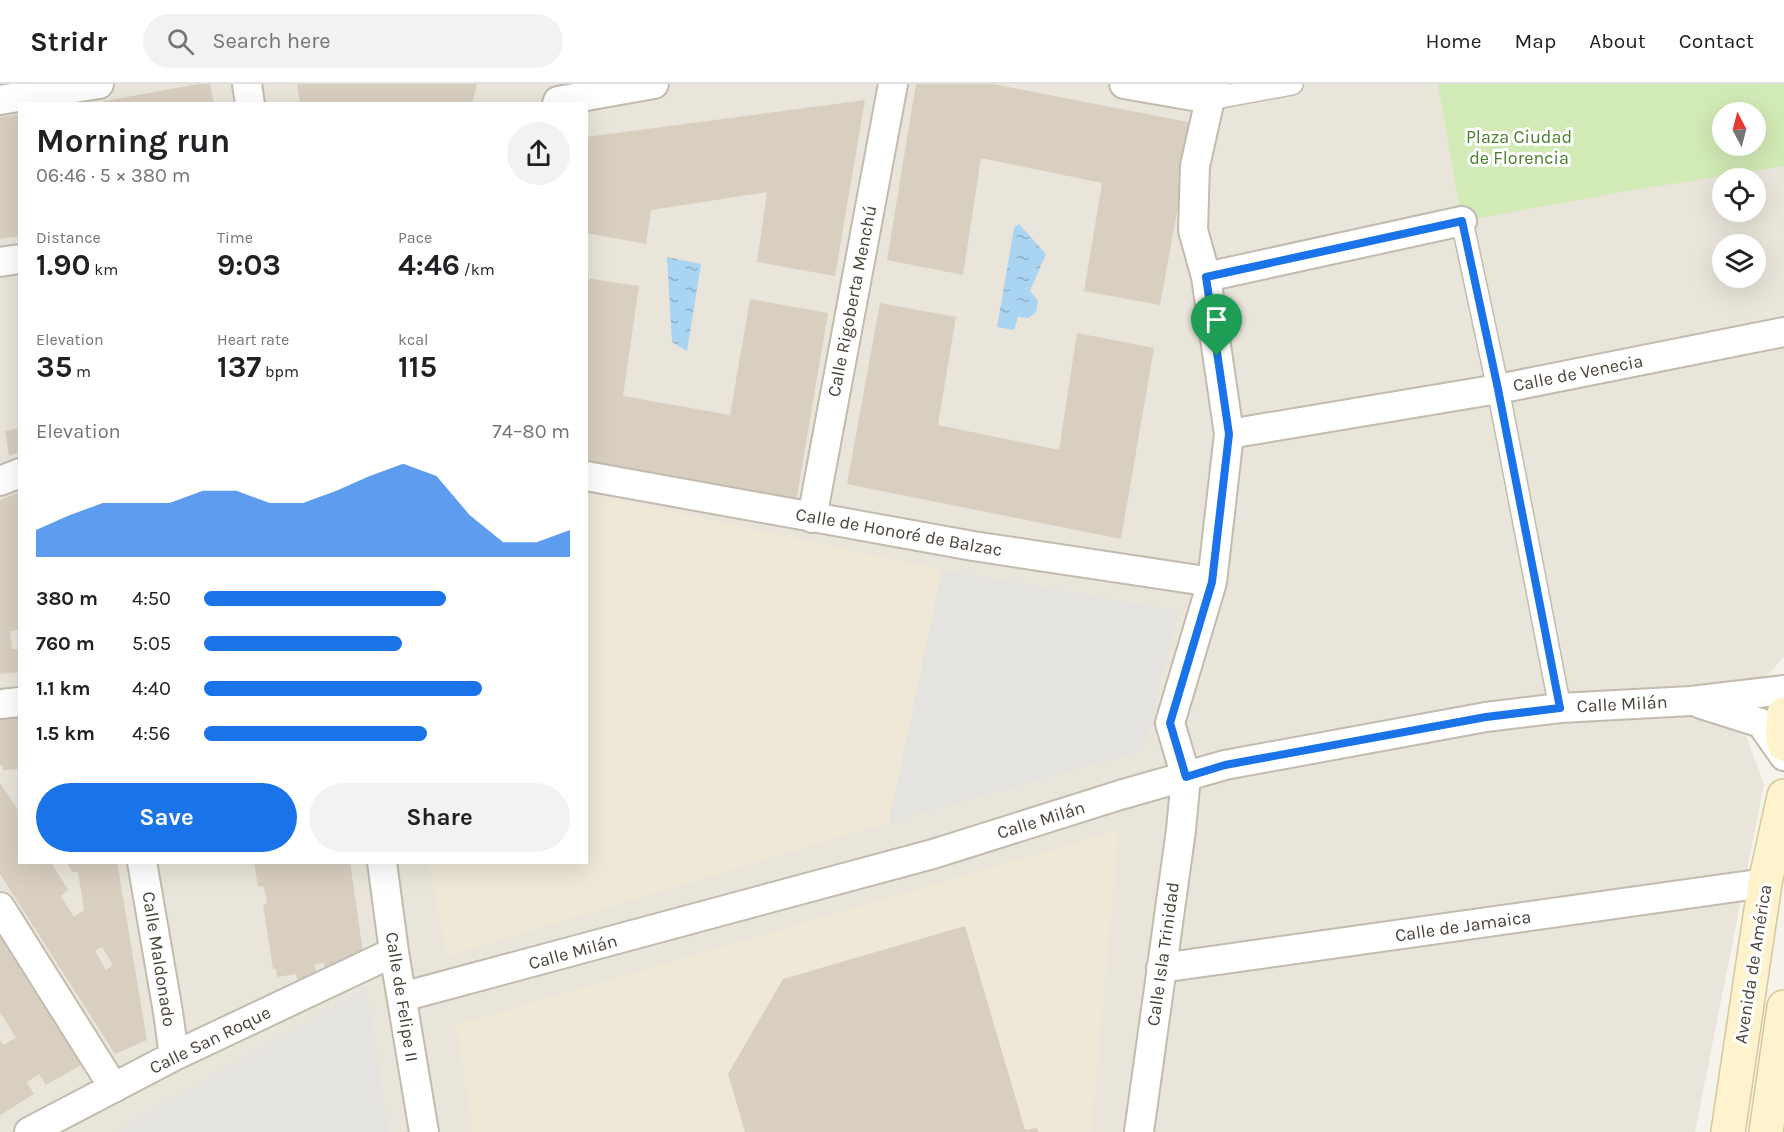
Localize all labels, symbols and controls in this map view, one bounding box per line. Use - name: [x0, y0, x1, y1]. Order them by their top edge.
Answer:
- search box: [143, 14, 563, 68]
- text: Stridr: [30, 25, 107, 58]
- icon: search: [164, 25, 197, 58]
- text: Search here: [212, 28, 331, 54]
- text: Home: [1426, 29, 1482, 53]
- text: Map: [1515, 29, 1556, 53]
- text: About: [1589, 29, 1646, 53]
- text: Contact: [1679, 29, 1754, 53]
- north arrow: [1712, 102, 1766, 156]
- map controls: [1712, 102, 1766, 288]
- text: Morning run: [36, 122, 230, 160]
- button: share: [507, 122, 570, 185]
- park label: Plaza Ciudad de Florencia: [1466, 126, 1572, 169]
- text: 06:46 · 5 × 380 m: [36, 164, 190, 187]
- button: locate: [1712, 168, 1766, 222]
- street label: Calle Rigoberta Menchú: [823, 203, 881, 399]
- text: Distance: [36, 228, 101, 247]
- text: Time: [217, 228, 253, 247]
- text: Pace: [398, 228, 432, 247]
- button: layers: [1712, 234, 1766, 288]
- text: 1.90: [36, 247, 90, 283]
- text: 9:03: [217, 247, 281, 283]
- text: 4:46: [398, 247, 460, 283]
- text: km: [90, 260, 118, 279]
- text: /km: [460, 260, 495, 279]
- pin: [1191, 294, 1242, 356]
- icon: arrive: [1200, 303, 1233, 336]
- text: Elevation: [36, 330, 104, 349]
- text: Heart rate: [217, 330, 289, 349]
- text: kcal: [398, 330, 429, 349]
- text: 35: [36, 349, 72, 385]
- text: 137: [217, 349, 261, 385]
- text: 115: [398, 349, 437, 385]
- street label: Calle de Venecia: [1511, 350, 1645, 396]
- text: m: [72, 362, 91, 381]
- text: bpm: [261, 362, 299, 381]
- text: Elevation: [36, 420, 121, 443]
- text: 74–80 m: [492, 420, 570, 443]
- street label: Calle de Honoré de Balzac: [794, 503, 1004, 561]
- text: 380 m: [36, 587, 98, 610]
- text: 4:50: [132, 587, 171, 610]
- text: 760 m: [36, 632, 95, 655]
- text: 5:05: [132, 632, 171, 655]
- text: 1.1 km: [36, 677, 90, 700]
- text: 4:40: [132, 677, 171, 700]
- street label: Calle Milán: [1576, 691, 1668, 717]
- text: 1.5 km: [36, 722, 95, 745]
- text: 4:56: [132, 722, 171, 745]
- button: Save: [36, 783, 297, 852]
- button: Share: [309, 783, 570, 852]
- street label: Calle Milán: [994, 796, 1088, 844]
- street label: Calle Isla Trinidad: [1142, 881, 1184, 1027]
- street label: Avenida de América: [1730, 883, 1776, 1045]
- street label: Calle Maldonado: [137, 890, 181, 1028]
- street label: Calle de Jamaica: [1394, 906, 1532, 946]
- street label: Calle de Felipe II: [381, 930, 423, 1064]
- street label: Calle Milán: [526, 930, 620, 974]
- street label: Calle San Roque: [146, 1001, 274, 1079]

